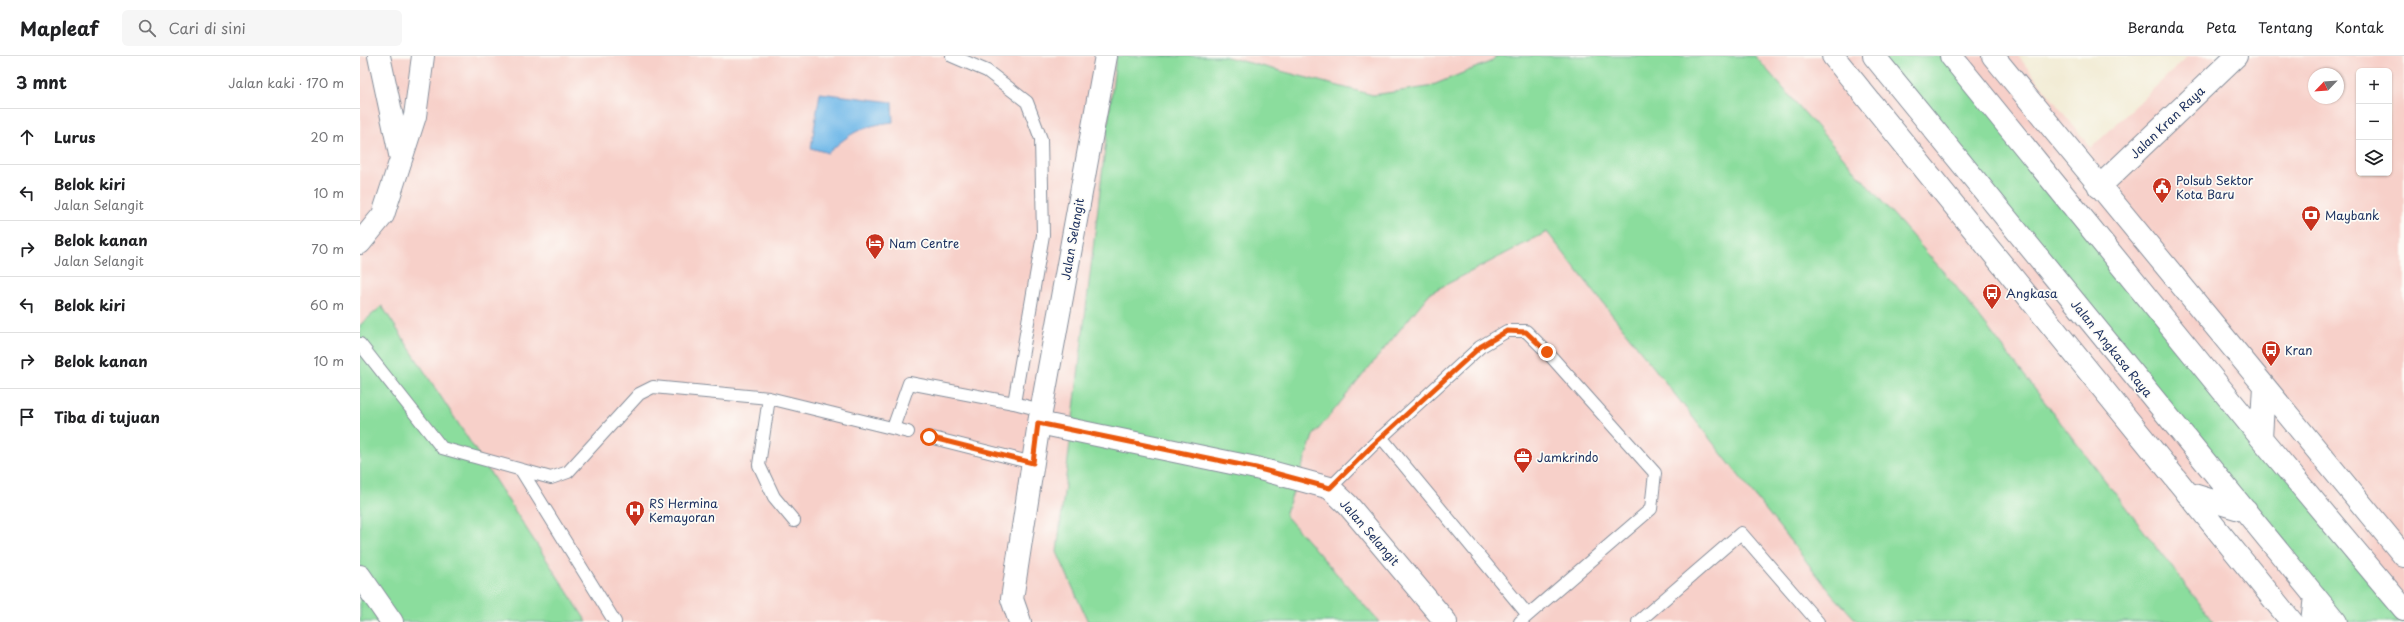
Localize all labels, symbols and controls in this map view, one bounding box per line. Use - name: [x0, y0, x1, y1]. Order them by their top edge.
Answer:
- search box: [122, 10, 402, 46]
- text: Mapleaf: [20, 14, 98, 42]
- text: Cari di sini: [168, 16, 246, 39]
- icon: search: [136, 17, 158, 39]
- text: Beranda: [2127, 17, 2184, 38]
- text: Peta: [2206, 17, 2236, 38]
- text: Tentang: [2258, 17, 2313, 38]
- text: Kontak: [2335, 17, 2384, 38]
- north arrow: [2308, 68, 2344, 104]
- map controls: [2356, 68, 2392, 176]
- button: +: [2356, 68, 2392, 104]
- text: 3 mnt: [16, 69, 67, 95]
- text: Jalan kaki · 170 m: [228, 73, 344, 92]
- street label: Jalan Kran Raya: [2126, 81, 2209, 162]
- button: −: [2356, 104, 2392, 140]
- text: Lurus: [54, 125, 95, 148]
- icon: ahead: [16, 126, 38, 148]
- text: 20 m: [310, 127, 344, 146]
- button: layers: [2356, 140, 2392, 176]
- place label: Polsub Sektor Kota Baru: [2176, 171, 2254, 203]
- text: Belok kiri: [54, 172, 125, 195]
- public building icon: Polsub Sektor Kota Baru: [2151, 176, 2173, 204]
- icon: left: [16, 182, 38, 204]
- text: 10 m: [314, 183, 344, 202]
- text: Jalan Selangit: [54, 195, 144, 214]
- street label: Jalan Selangit: [1056, 196, 1088, 281]
- bank icon: Maybank: [2300, 204, 2322, 232]
- place label: Maybank: [2325, 206, 2379, 224]
- text: Belok kanan: [54, 228, 148, 251]
- hotel icon: Nam Centre: [864, 232, 886, 260]
- place label: Nam Centre: [889, 234, 959, 252]
- icon: right: [16, 238, 38, 260]
- text: 70 m: [311, 239, 344, 258]
- text: Jalan Selangit: [54, 251, 144, 270]
- bus stop icon: Angkasa: [1981, 282, 2003, 310]
- place label: Angkasa: [2006, 284, 2058, 302]
- text: Belok kiri: [54, 293, 125, 316]
- icon: left: [16, 294, 38, 316]
- text: 60 m: [310, 295, 344, 314]
- street label: Jalan Angkasa Raya: [2067, 295, 2157, 401]
- bus stop icon: Kran: [2260, 339, 2282, 367]
- place label: Kran: [2285, 341, 2312, 359]
- route end: [1538, 343, 1556, 361]
- text: Belok kanan: [54, 349, 148, 372]
- icon: right: [16, 350, 38, 372]
- text: 10 m: [314, 351, 344, 370]
- text: Tiba di tujuan: [54, 405, 160, 428]
- icon: arrive: [16, 406, 38, 428]
- route start: [920, 428, 938, 446]
- office icon: Jamkrindo: [1512, 446, 1534, 474]
- place label: Jamkrindo: [1537, 448, 1599, 466]
- place label: RS Hermina Kemayoran: [649, 494, 718, 526]
- street label: Jalan Selangit: [1336, 495, 1404, 569]
- hospital icon: RS Hermina Kemayoran: [624, 499, 646, 527]

